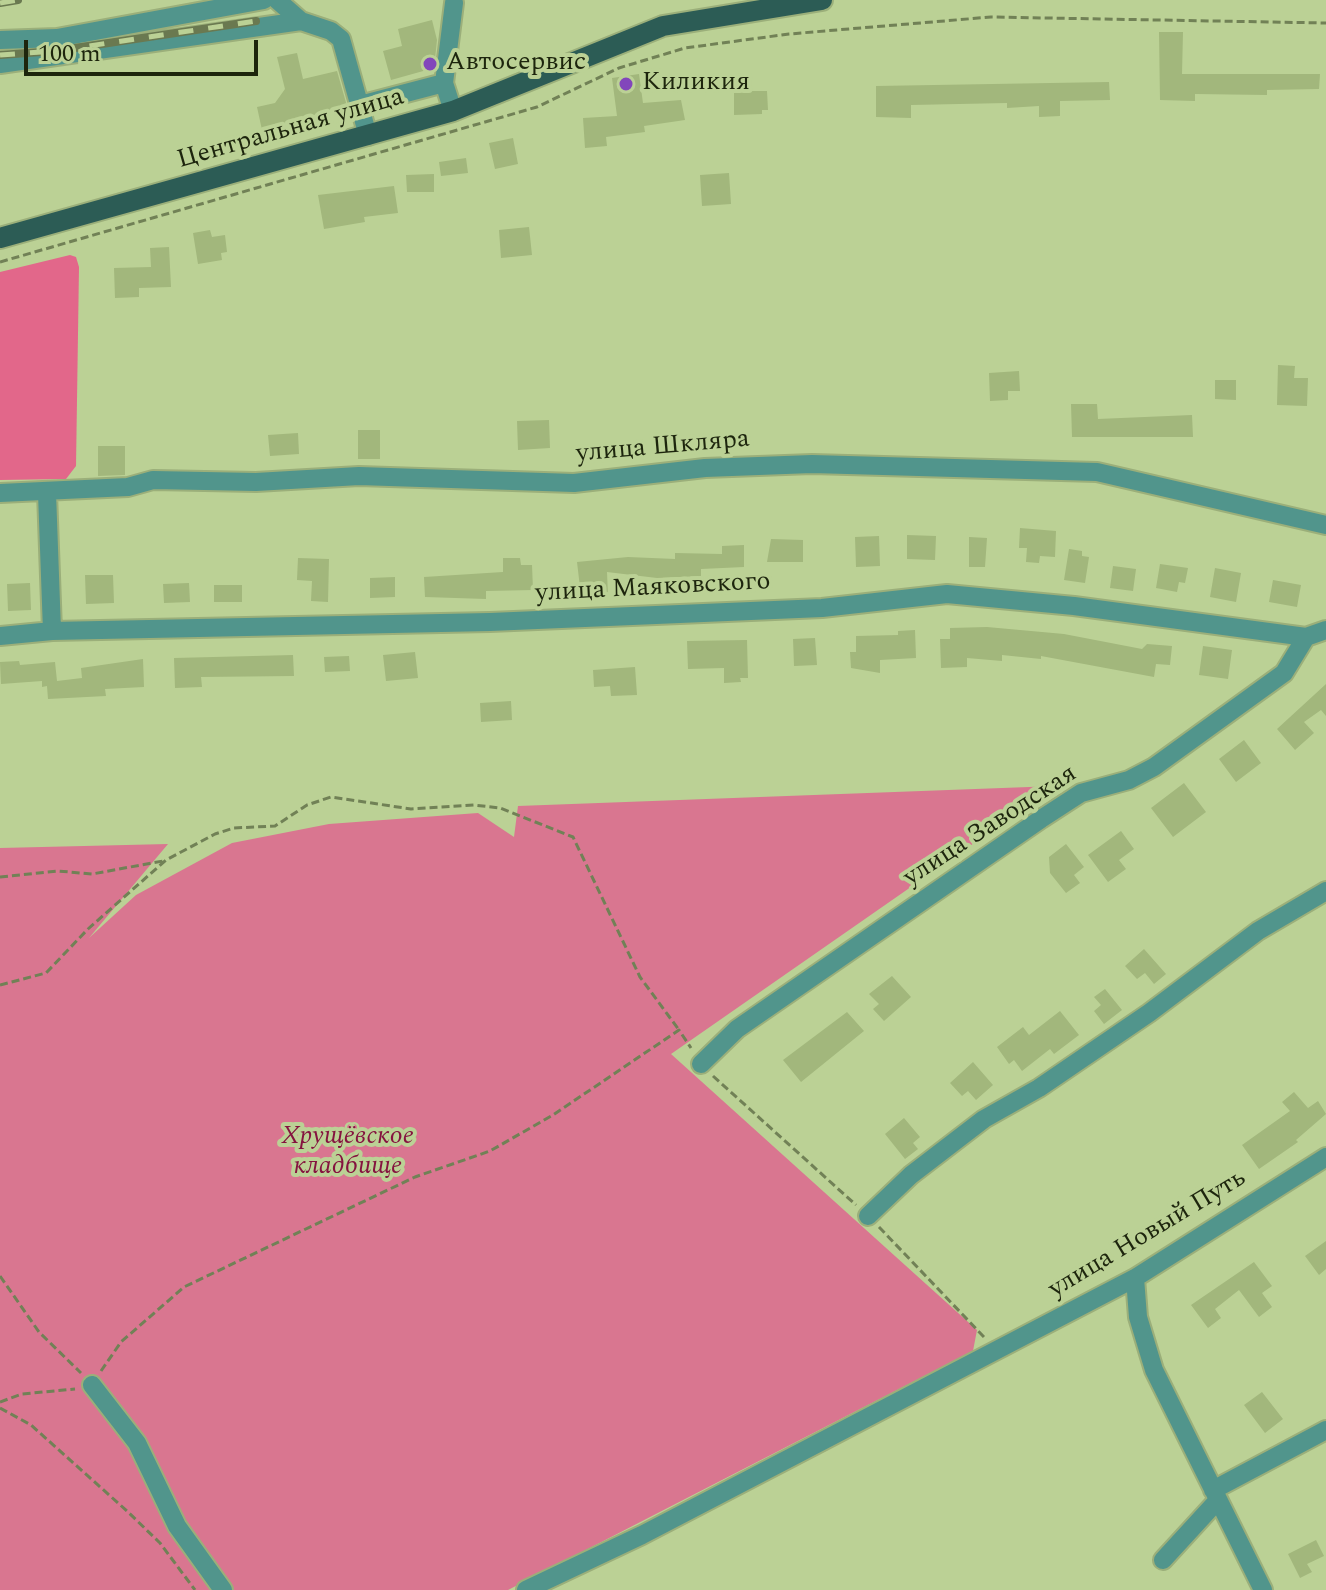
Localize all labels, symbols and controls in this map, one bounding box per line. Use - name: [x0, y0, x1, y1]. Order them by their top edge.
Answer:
- scale bar: [28, 24, 262, 74]
- text: 100 m: [38, 36, 101, 72]
- place label: Автосервис: [446, 48, 586, 80]
- marker: Автосервис: [421, 55, 439, 73]
- place label: Киликия: [642, 68, 750, 100]
- marker: Киликия: [617, 75, 635, 93]
- street label: Центральная улица: [174, 83, 408, 177]
- street label: улица Шкляра: [575, 425, 751, 471]
- street label: улица Маяковского: [535, 567, 771, 611]
- street label: улица Заводская: [898, 759, 1084, 895]
- park label: Хрущёвское кладбище: [282, 1122, 414, 1184]
- street label: улица Новый Путь: [1044, 1164, 1252, 1306]

